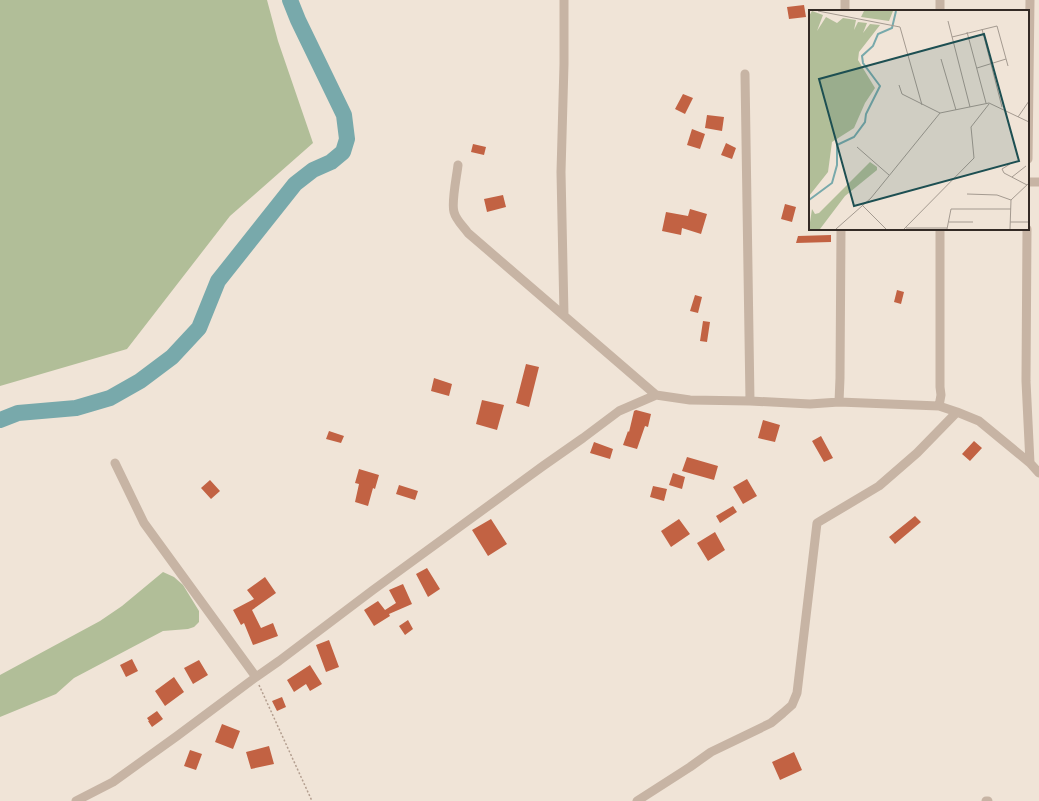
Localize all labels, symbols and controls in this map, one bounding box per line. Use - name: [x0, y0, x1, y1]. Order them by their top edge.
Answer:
- inset map: [809, 10, 1029, 230]

